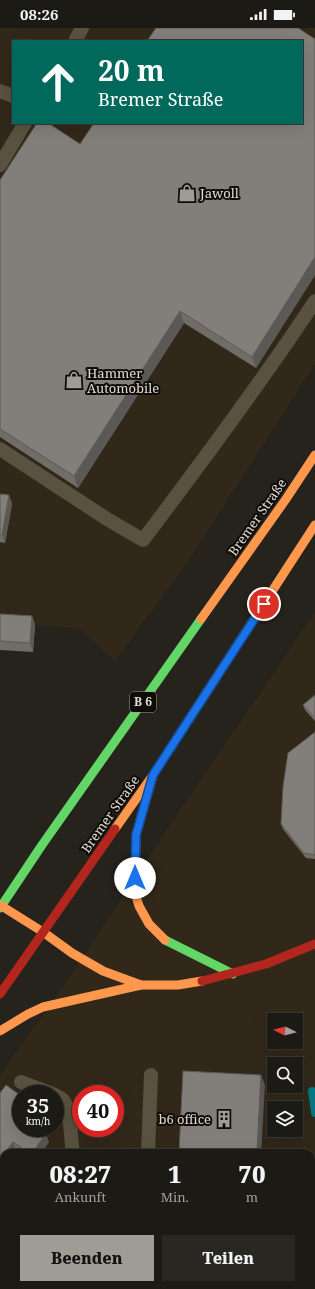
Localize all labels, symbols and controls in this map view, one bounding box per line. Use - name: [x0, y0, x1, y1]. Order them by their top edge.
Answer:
- text: 08:26: [20, 4, 58, 24]
- text: 20 m: [98, 51, 165, 89]
- icon: ahead: [32, 56, 84, 108]
- text: Bremer Straße: [98, 87, 223, 111]
- shop icon: Jawoll: [177, 183, 197, 203]
- place label: Jawoll: [199, 184, 239, 202]
- place label: Hammer Automobile: [87, 364, 159, 397]
- shop icon: Hammer Automobile: [64, 370, 84, 390]
- street label: Bremer Straße: [224, 475, 290, 559]
- pin: [247, 587, 281, 621]
- icon: arrive: [253, 593, 275, 615]
- road number: B 6: [130, 692, 156, 712]
- street label: Bremer Straße: [77, 772, 143, 856]
- position arrow: [114, 857, 156, 899]
- north arrow: [267, 1013, 303, 1049]
- map controls: [267, 1013, 303, 1137]
- button: search: [267, 1057, 303, 1093]
- speed limit sign: 40: [72, 1085, 124, 1137]
- text: 35: [27, 1092, 49, 1119]
- button: layers: [267, 1101, 303, 1137]
- building icon: b6 office: [214, 1109, 234, 1129]
- place label: b6 office: [158, 1110, 211, 1128]
- text: km/h: [26, 1114, 50, 1128]
- text: 08:27: [49, 1157, 111, 1190]
- text: 1: [168, 1157, 182, 1190]
- text: 70: [238, 1157, 266, 1190]
- text: Ankunft: [55, 1188, 106, 1206]
- text: Min.: [161, 1188, 189, 1206]
- text: m: [246, 1188, 258, 1206]
- button: Beenden: [20, 1235, 154, 1281]
- button: Teilen: [162, 1235, 295, 1281]

